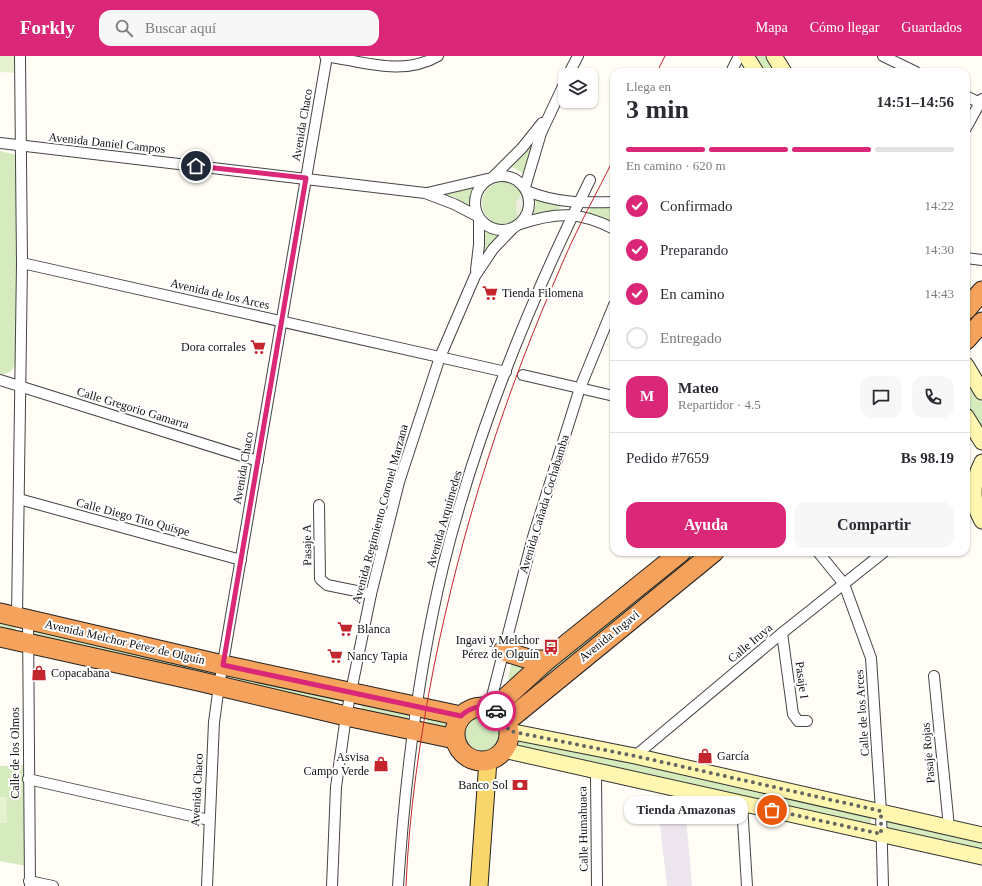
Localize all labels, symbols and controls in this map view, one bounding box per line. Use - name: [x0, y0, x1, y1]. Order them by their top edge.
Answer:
- search box: [99, 10, 379, 46]
- text: Forkly: [20, 17, 75, 38]
- icon: search: [113, 17, 135, 39]
- text: Buscar aquí: [145, 20, 216, 36]
- text: Mapa: [756, 20, 788, 35]
- text: Cómo llegar: [810, 20, 879, 35]
- text: Guardados: [901, 20, 962, 35]
- map controls: [558, 68, 598, 108]
- button: layers: [558, 68, 598, 108]
- text: Llega en: [626, 79, 671, 94]
- street label: Avenida Chaco: [289, 88, 315, 162]
- text: 14:51–14:56: [877, 94, 954, 110]
- text: 3 min: [626, 95, 689, 124]
- street label: Avenida Daniel Campos: [48, 130, 166, 156]
- pin: [179, 149, 213, 183]
- icon: home: [185, 155, 207, 177]
- text: En camino · 620 m: [626, 158, 726, 173]
- icon: check: [626, 195, 648, 217]
- text: Confirmado: [660, 198, 733, 214]
- text: 14:22: [924, 198, 954, 213]
- icon: check: [626, 239, 648, 261]
- text: Preparando: [660, 242, 728, 258]
- text: 14:30: [924, 242, 954, 257]
- street label: Avenida de los Arces: [169, 276, 271, 312]
- icon: check: [626, 283, 648, 305]
- supermarket icon: Tienda Filomena: [481, 284, 499, 302]
- place label: Tienda Filomena: [502, 286, 584, 300]
- text: En camino: [660, 286, 725, 302]
- text: 14:43: [924, 286, 954, 301]
- text: Entregado: [660, 330, 722, 346]
- supermarket icon: Dora corrales: [249, 338, 267, 356]
- place label: Dora corrales: [181, 340, 246, 354]
- button: chat: [860, 376, 902, 418]
- button: phone: [912, 376, 954, 418]
- text: Mateo: [678, 380, 719, 396]
- street label: Calle Gregorio Gamarra: [75, 384, 191, 432]
- text: M: [640, 388, 654, 404]
- text: Repartidor · 4.5: [678, 397, 761, 412]
- street label: Avenida Regimiento Coronel Marzana: [349, 422, 411, 605]
- street label: Avenida Chaco: [230, 431, 256, 505]
- street label: Avenida Cañada Cochabamba: [516, 432, 572, 575]
- text: Pedido #7659: [626, 450, 709, 466]
- text: Bs 98.19: [901, 450, 954, 466]
- street label: Avenida Arquímedes: [423, 468, 465, 569]
- street label: Calle Diego Tito Quispe: [75, 495, 191, 539]
- button: Ayuda: [626, 502, 786, 548]
- button: Compartir: [794, 502, 954, 548]
- street label: Pasaje A: [300, 524, 314, 566]
- street label: Avenida Ingavi: [576, 607, 642, 665]
- street label: Avenida Melchor Pérez de Olguín: [44, 617, 206, 667]
- supermarket icon: Blanca: [336, 620, 354, 638]
- street label: Calle Iruya: [725, 620, 776, 666]
- place label: Blanca: [357, 622, 391, 636]
- place label: Ingavi y Melchor Pérez de Olguín: [456, 633, 539, 661]
- bus stop icon: Ingavi y Melchor Pérez de Olguín: [542, 638, 560, 656]
- supermarket icon: Nancy Tapia: [326, 647, 344, 665]
- place label: Nancy Tapia: [347, 649, 408, 663]
- street label: Pasaje I: [792, 660, 812, 700]
- shop icon: Copacabana: [30, 664, 48, 682]
- place label: Copacabana: [51, 666, 110, 680]
- street label: Calle de los Arces: [852, 669, 872, 757]
- courier: [476, 691, 516, 731]
- icon: car: [485, 700, 507, 722]
- street label: Calle de los Olmos: [8, 707, 22, 799]
- street label: Pasaje Rojas: [918, 722, 938, 784]
- shop icon: García: [696, 747, 714, 765]
- place label: García: [717, 749, 750, 763]
- place label: Asvisa Campo Verde: [304, 750, 370, 778]
- street label: Avenida Chaco: [188, 753, 206, 827]
- shop icon: Asvisa Campo Verde: [372, 755, 390, 773]
- bank icon: Banco Sol: [511, 776, 529, 794]
- place label: Banco Sol: [458, 778, 509, 792]
- street label: Calle Humahuaca: [575, 785, 591, 872]
- pin: [755, 793, 789, 827]
- callout: Tienda Amazonas: [624, 796, 748, 824]
- icon: bag: [761, 799, 783, 821]
- text: Tienda Amazonas: [636, 802, 736, 817]

